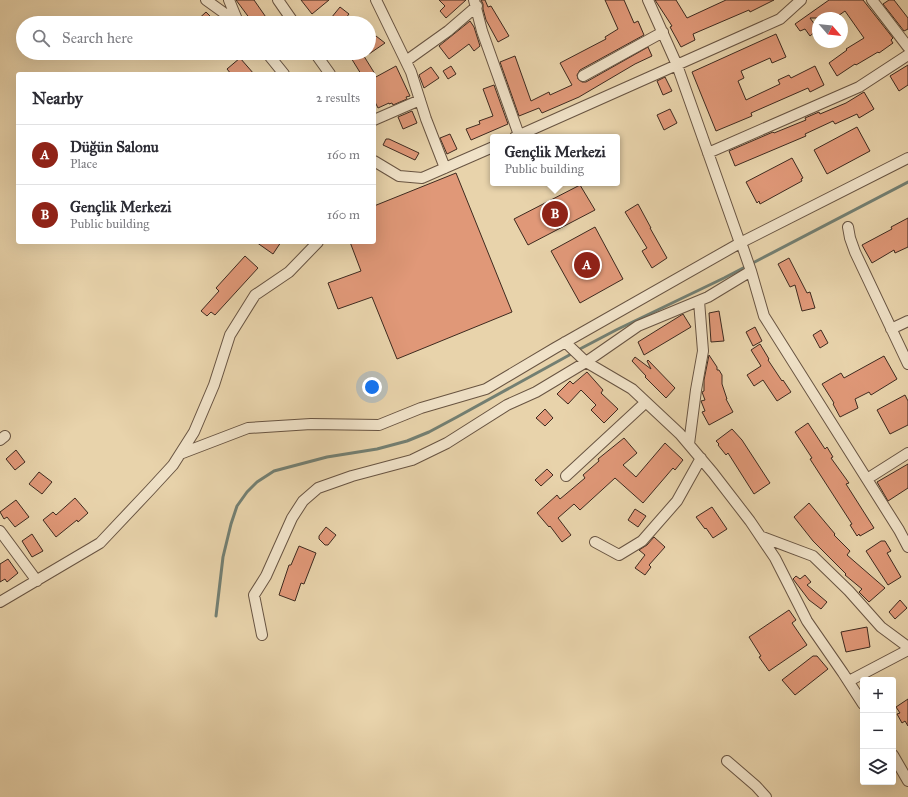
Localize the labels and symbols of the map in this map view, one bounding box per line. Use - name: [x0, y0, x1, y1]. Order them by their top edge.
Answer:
- north arrow: [812, 12, 848, 48]
- pin: B: [542, 199, 568, 229]
- pin: A: [574, 250, 600, 280]
- your location: [362, 377, 382, 397]

